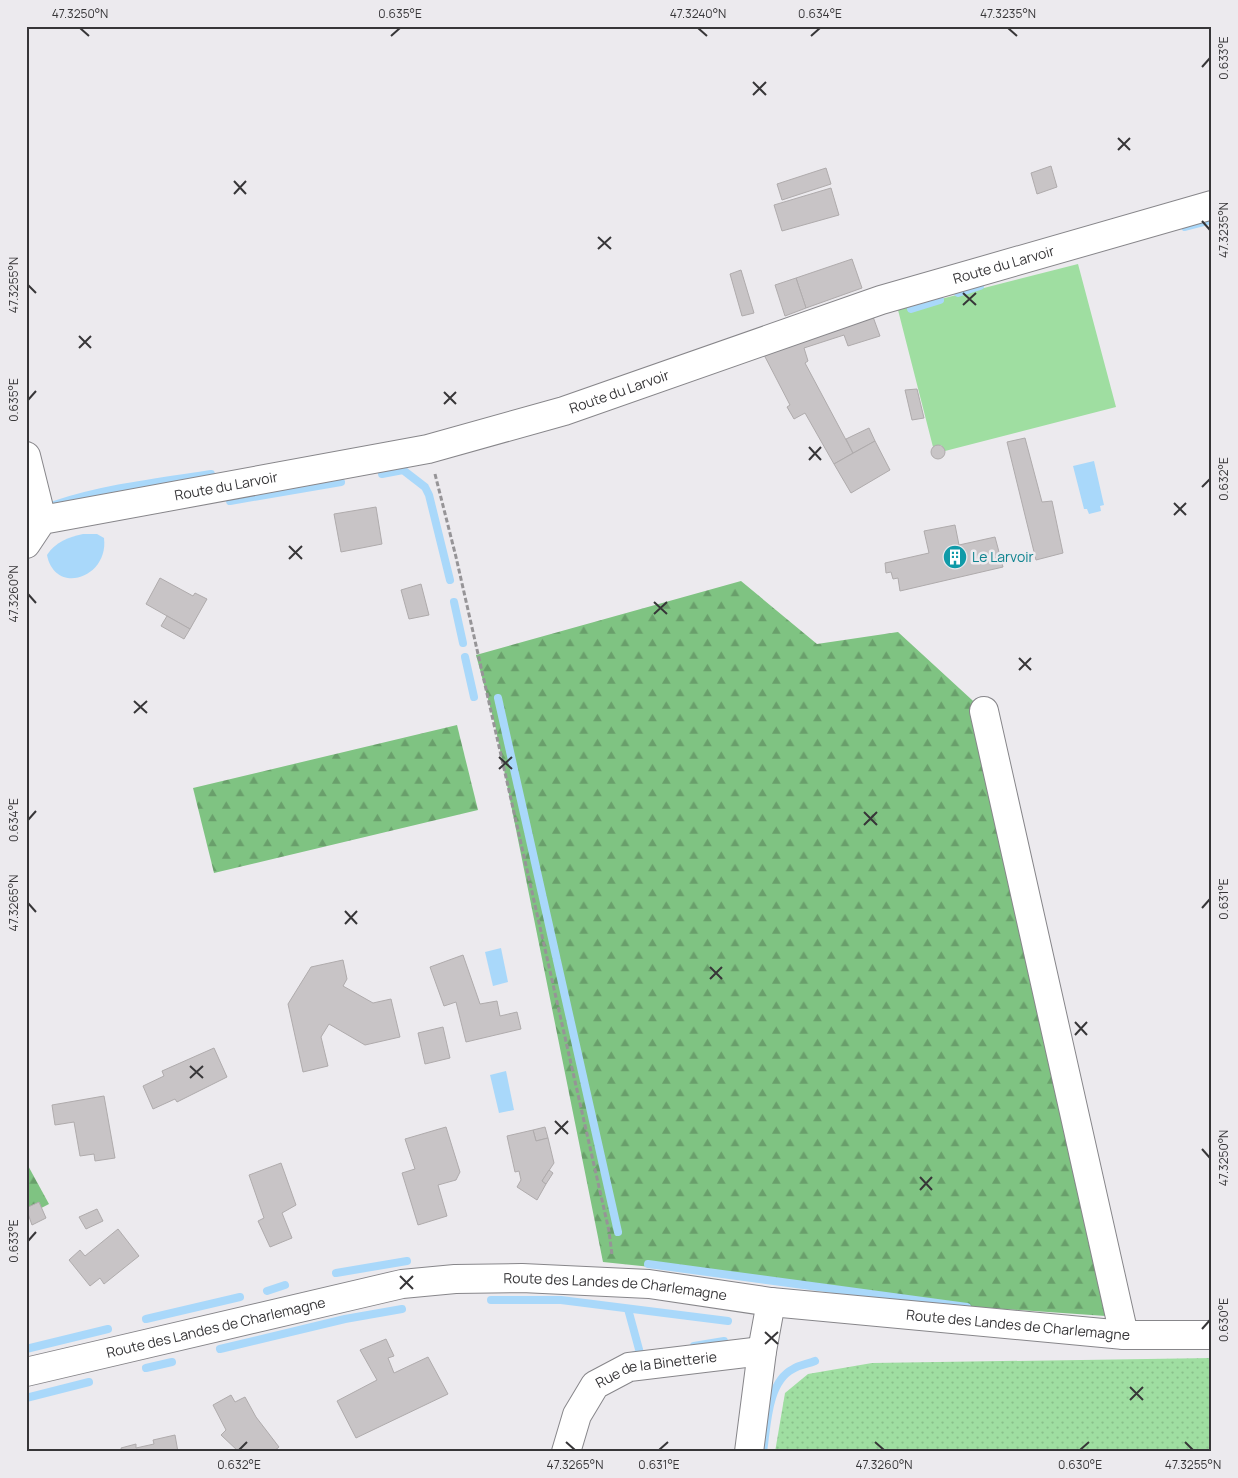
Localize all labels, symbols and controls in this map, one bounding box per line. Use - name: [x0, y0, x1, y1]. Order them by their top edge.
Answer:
- text: 47.3250°N: [52, 5, 108, 22]
- text: 0.635°E: [378, 5, 422, 22]
- text: 47.3240°N: [670, 5, 726, 22]
- text: 0.634°E: [798, 5, 842, 22]
- text: 47.3235°N: [980, 5, 1036, 22]
- text: 0.633°E: [1215, 36, 1232, 80]
- text: 47.3235°N: [1215, 202, 1232, 258]
- street label: Route du Larvoir: [951, 241, 1056, 288]
- text: 47.3255°N: [5, 257, 22, 313]
- street label: Route du Larvoir: [566, 365, 672, 417]
- text: 0.635°E: [5, 378, 22, 422]
- text: 0.632°E: [1215, 457, 1232, 501]
- street label: Route du Larvoir: [173, 467, 279, 504]
- building icon: Le Larvoir: [942, 544, 968, 570]
- place label: Le Larvoir: [972, 547, 1034, 566]
- text: 47.3260°N: [5, 565, 22, 623]
- text: 0.634°E: [5, 798, 22, 842]
- text: 47.3265°N: [5, 875, 22, 931]
- text: 0.631°E: [1215, 878, 1232, 920]
- text: 47.3250°N: [1215, 1130, 1232, 1186]
- text: 0.633°E: [5, 1219, 22, 1263]
- street label: Route des Landes de Charlemagne: [503, 1268, 728, 1304]
- street label: Route des Landes de Charlemagne: [104, 1292, 327, 1362]
- text: 0.630°E: [1215, 1298, 1232, 1342]
- street label: Route des Landes de Charlemagne: [905, 1305, 1130, 1344]
- street label: Rue de la Binetterie: [592, 1347, 718, 1392]
- text: 0.632°E: [217, 1456, 261, 1473]
- text: 47.3265°N: [547, 1456, 603, 1473]
- text: 0.631°E: [638, 1456, 680, 1473]
- text: 47.3260°N: [855, 1456, 913, 1473]
- text: 0.630°E: [1058, 1456, 1102, 1473]
- text: 47.3255°N: [1165, 1456, 1221, 1473]

